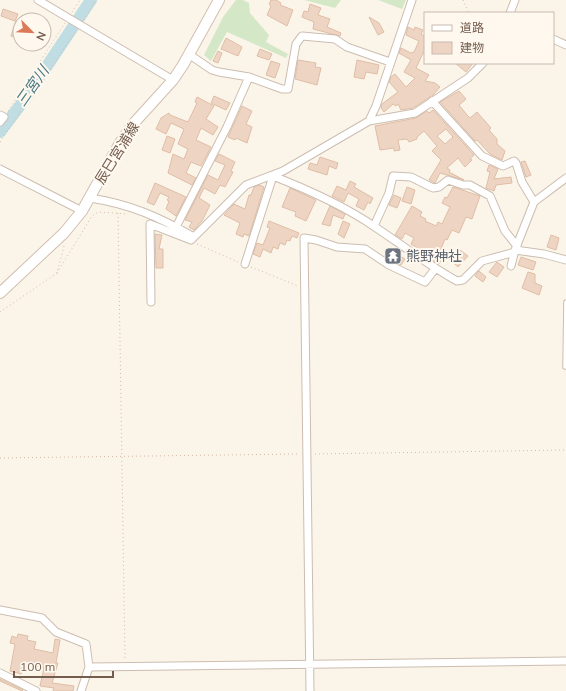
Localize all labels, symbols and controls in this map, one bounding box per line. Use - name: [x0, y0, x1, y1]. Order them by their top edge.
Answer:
- north arrow: [12, 12, 52, 52]
- legend: [424, 12, 554, 64]
- text: 道路: [460, 20, 484, 35]
- text: N: [33, 29, 49, 43]
- text: 建物: [460, 40, 484, 55]
- water label: 三宮川: [11, 60, 54, 110]
- street label: 辰巳宮浦線: [91, 119, 143, 187]
- temple icon: 熊野神社: [383, 246, 403, 266]
- place label: 熊野神社: [406, 247, 462, 265]
- scale bar: [14, 653, 113, 679]
- text: 100 m: [20, 659, 55, 674]

